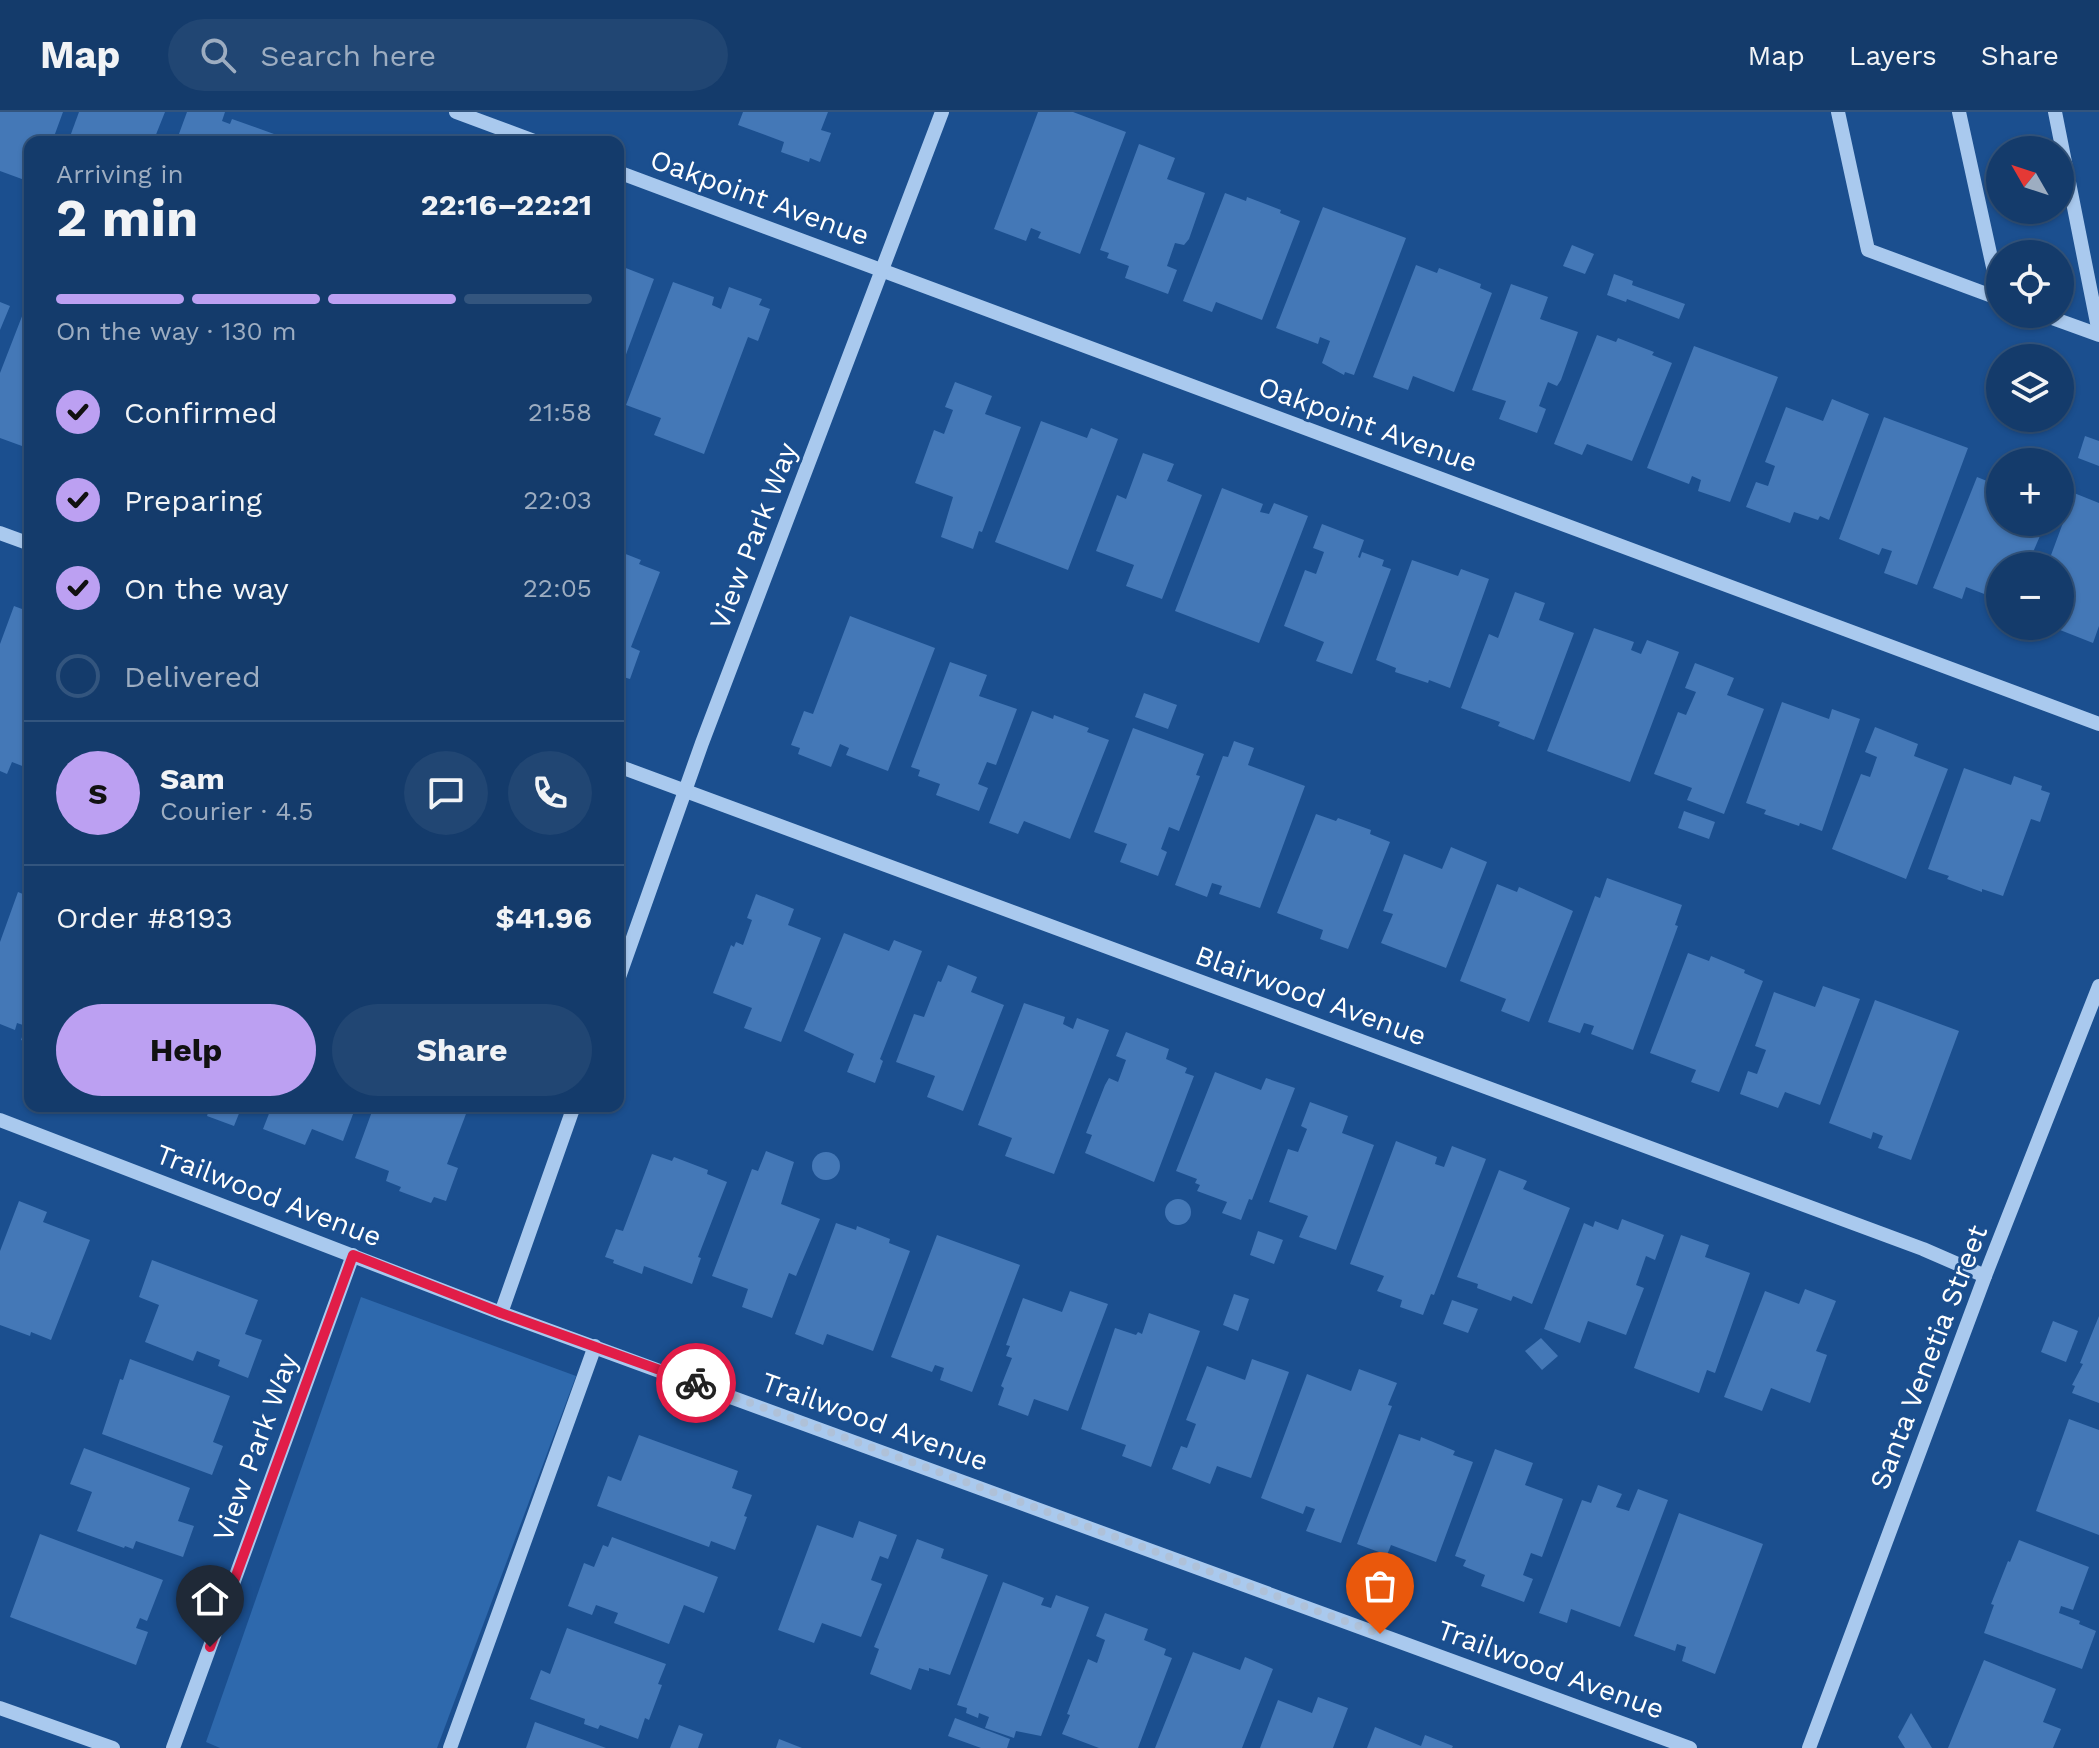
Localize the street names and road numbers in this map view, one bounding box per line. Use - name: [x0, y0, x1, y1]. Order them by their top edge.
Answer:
- street label: Oakpoint Avenue: [646, 142, 874, 252]
- street label: Oakpoint Avenue: [1254, 369, 1482, 479]
- street label: View Park Way: [703, 438, 804, 634]
- street label: Blairwood Avenue: [1191, 938, 1431, 1053]
- street label: Trailwood Avenue: [151, 1137, 386, 1254]
- street label: Santa Venetia Street: [1863, 1220, 1994, 1494]
- street label: View Park Way: [206, 1348, 305, 1546]
- street label: Trailwood Avenue: [757, 1365, 993, 1478]
- street label: Trailwood Avenue: [1433, 1613, 1669, 1726]

